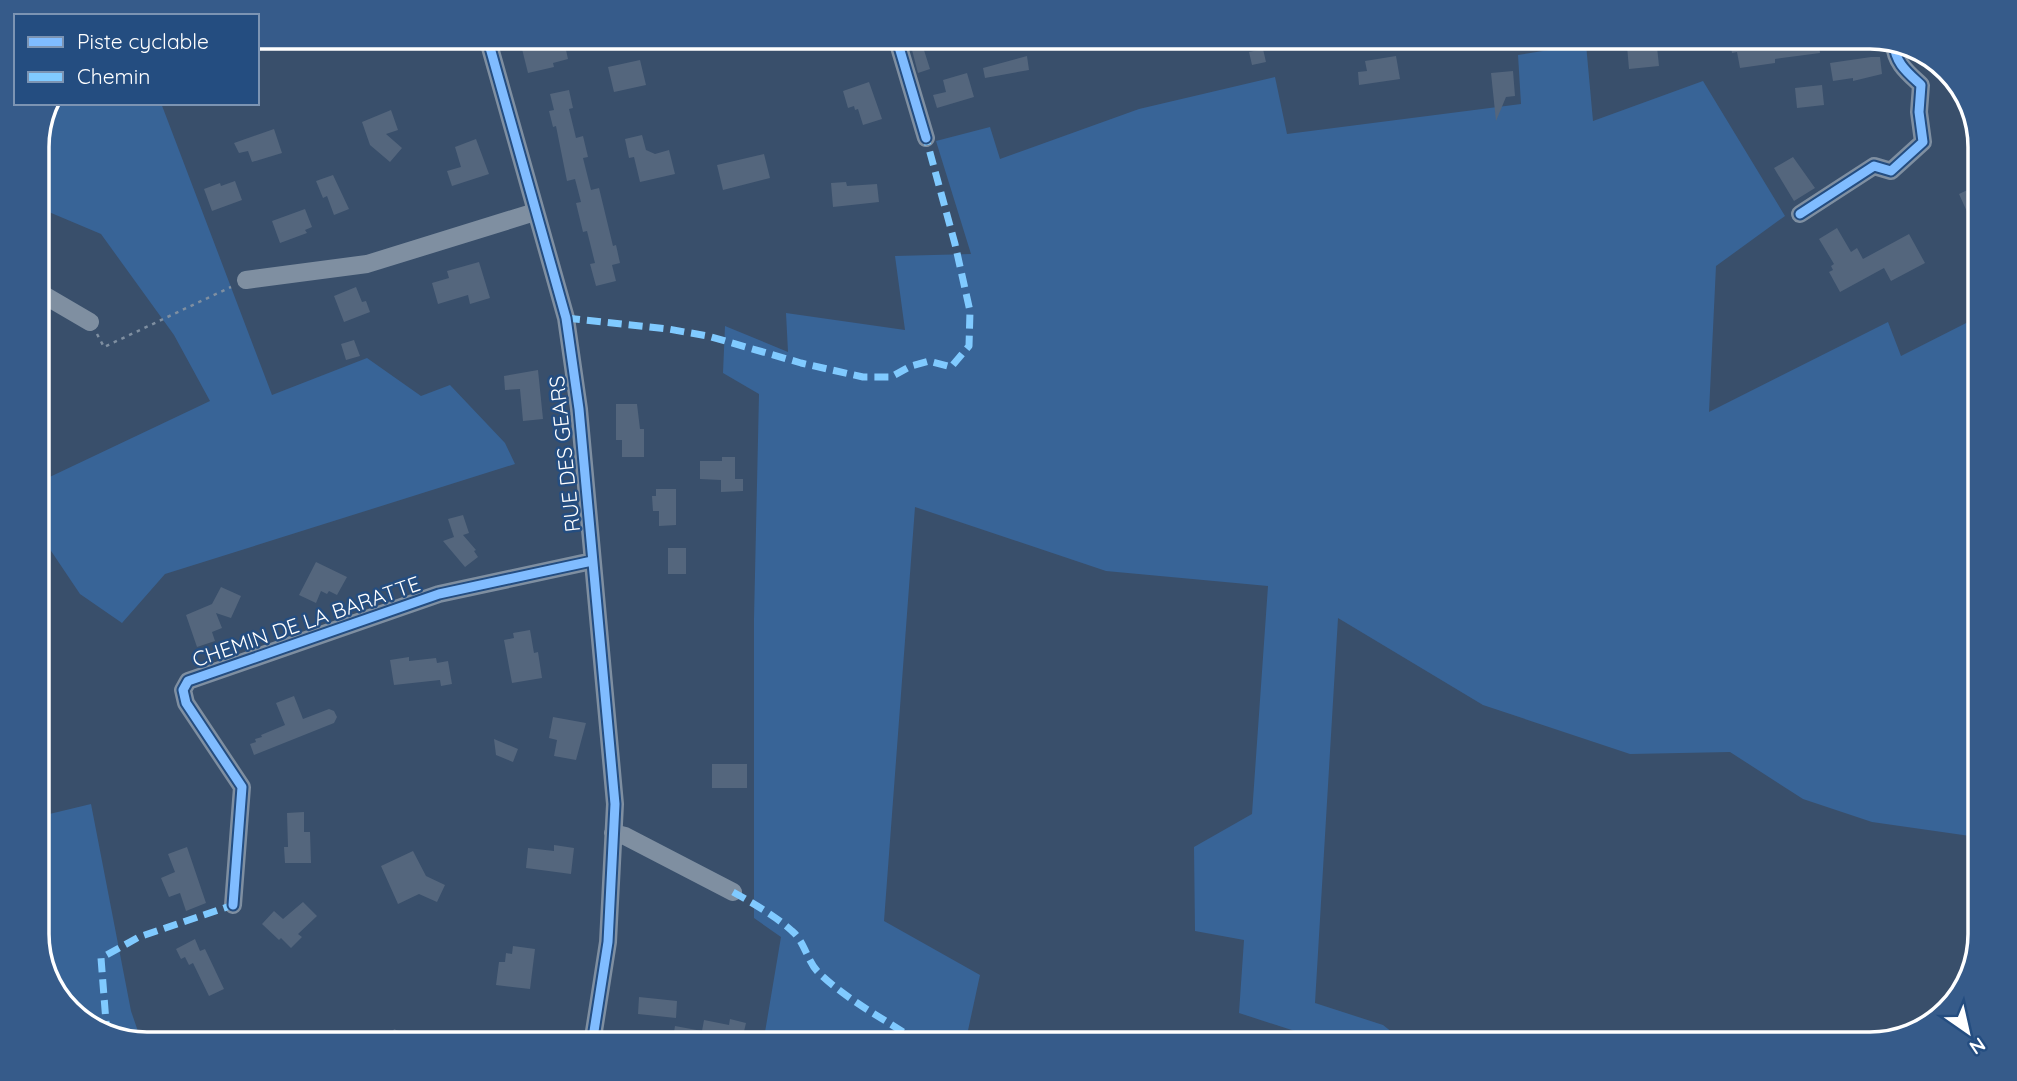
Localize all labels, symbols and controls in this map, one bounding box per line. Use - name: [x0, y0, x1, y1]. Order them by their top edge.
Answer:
- legend: [14, 14, 259, 105]
- text: Piste cyclable: [77, 28, 209, 54]
- text: Chemin: [77, 63, 150, 89]
- street label: RUE DES GEARS: [543, 374, 585, 534]
- street label: CHEMIN DE LA BARATTE: [189, 570, 423, 672]
- north arrow: [1933, 997, 2003, 1067]
- text: N: [1965, 1032, 1990, 1060]

